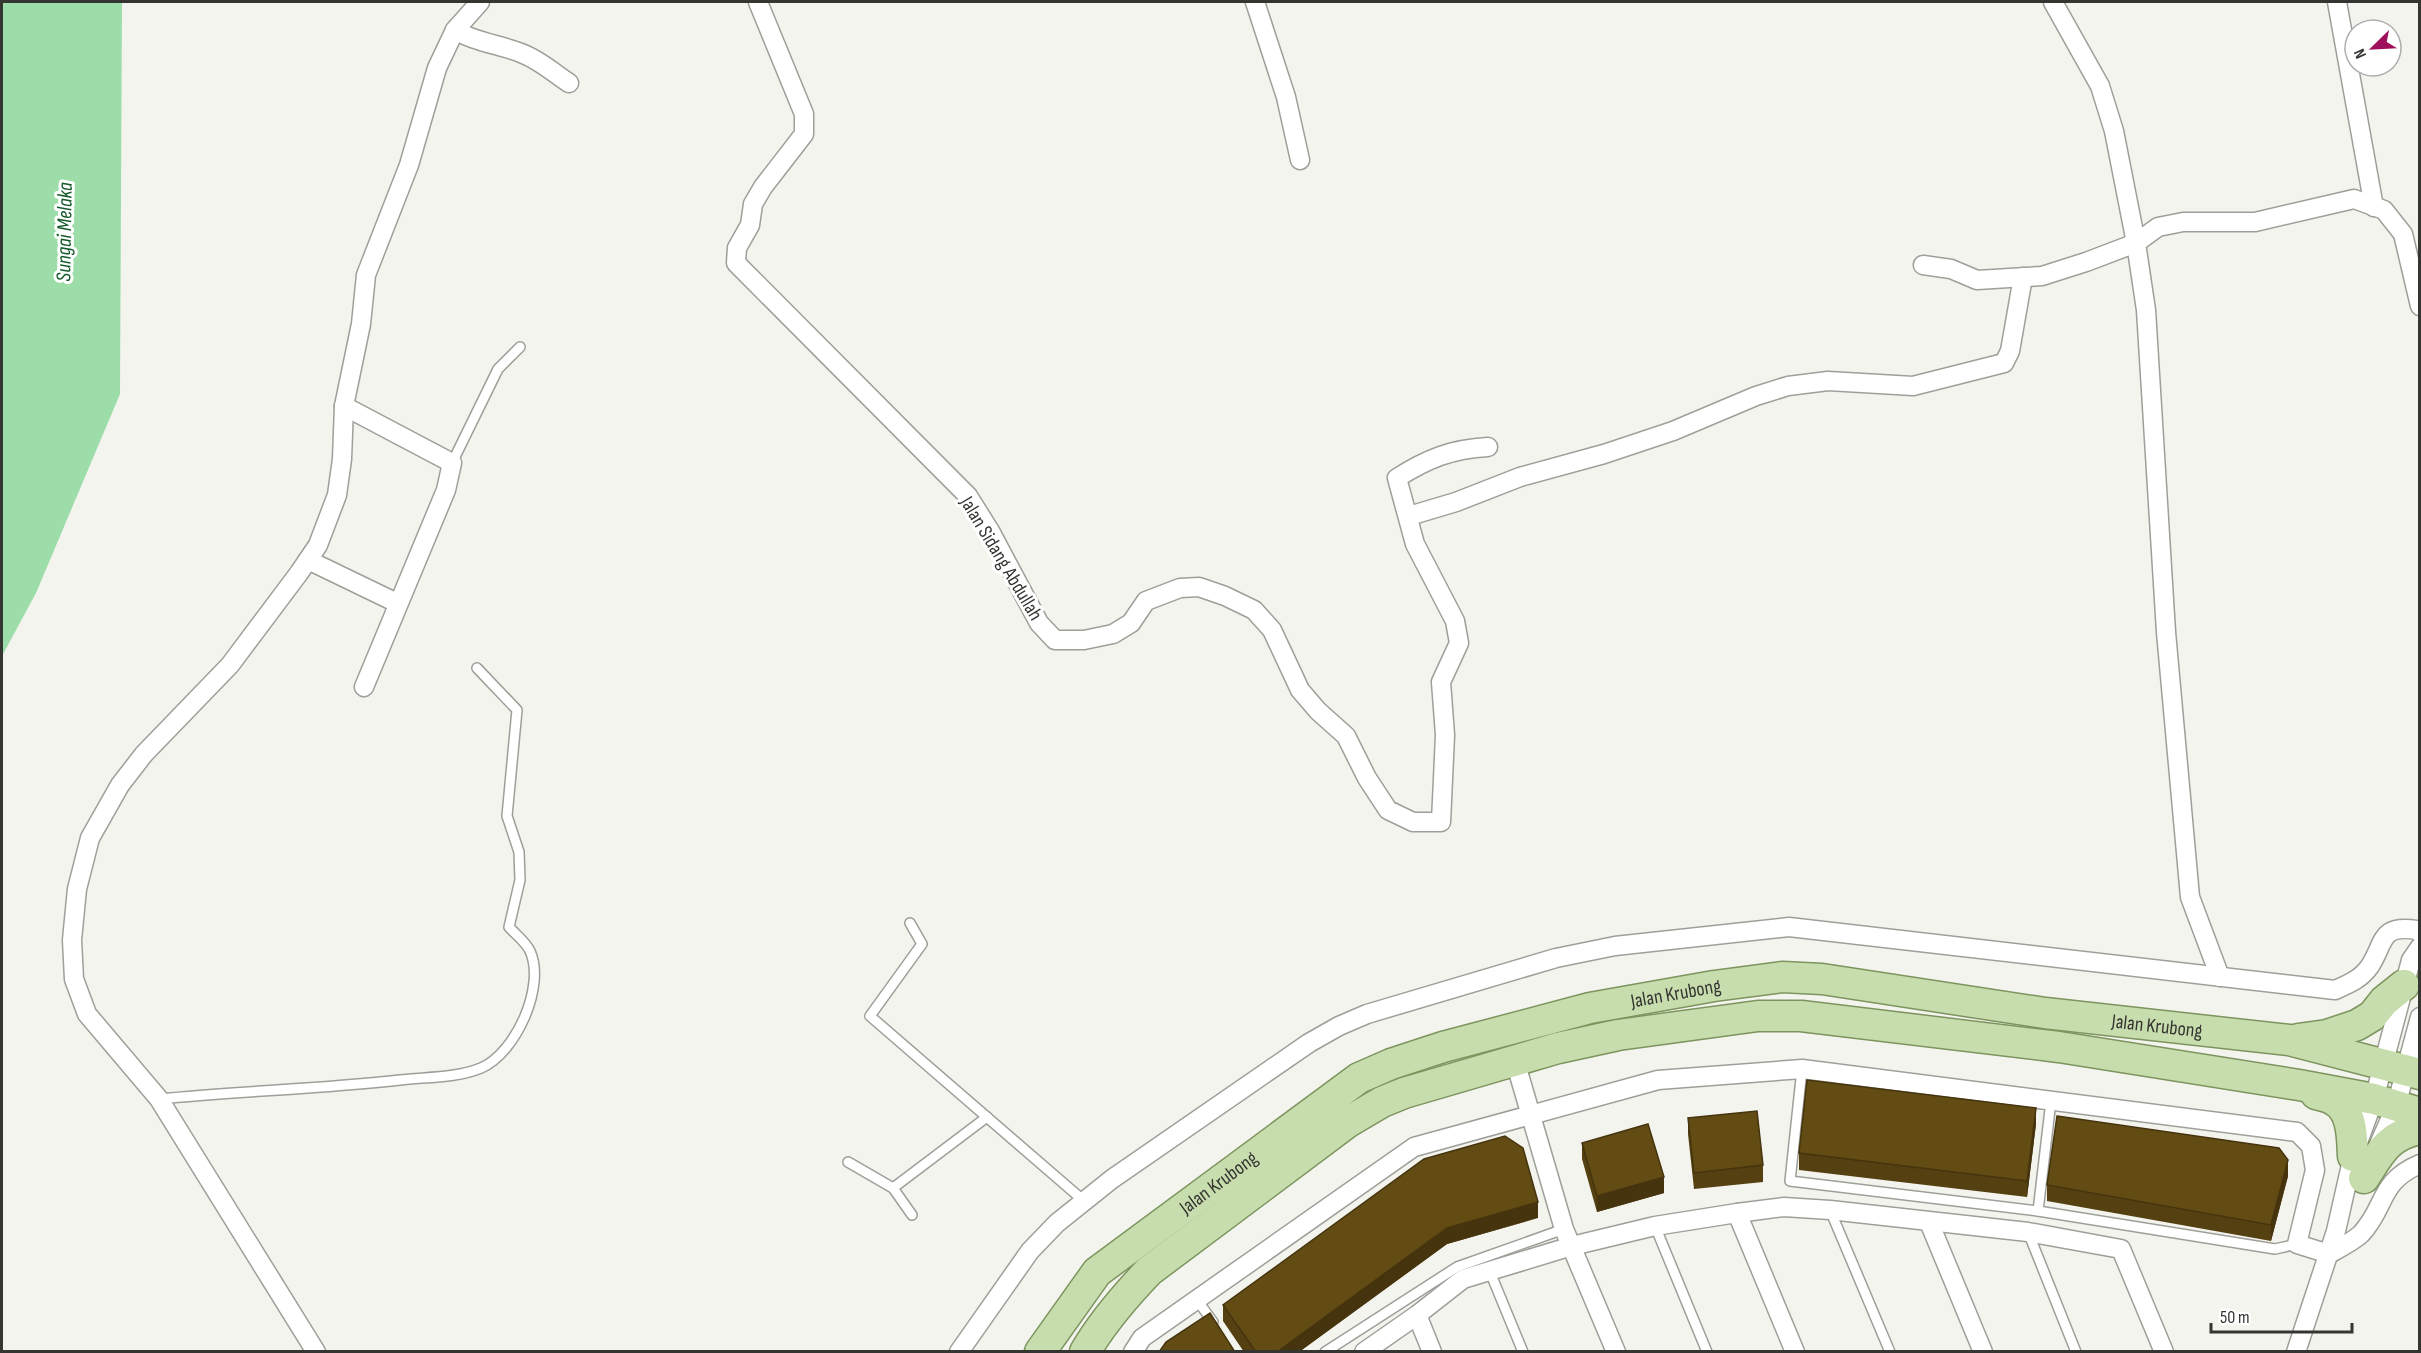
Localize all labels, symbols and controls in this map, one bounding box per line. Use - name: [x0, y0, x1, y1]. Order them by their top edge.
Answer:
- north arrow: [2343, 18, 2403, 78]
- text: N: [2350, 46, 2371, 61]
- water label: Sungai Melaka: [51, 182, 78, 282]
- street label: Jalan Sidang Abdullah: [954, 491, 1048, 625]
- street label: Jalan Krubong: [1628, 974, 1722, 1014]
- street label: Jalan Krubong: [2109, 1009, 2204, 1043]
- street label: Jalan Krubong: [1174, 1146, 1263, 1220]
- scale bar: [2211, 1296, 2352, 1334]
- text: 50 m: [2220, 1307, 2250, 1328]

